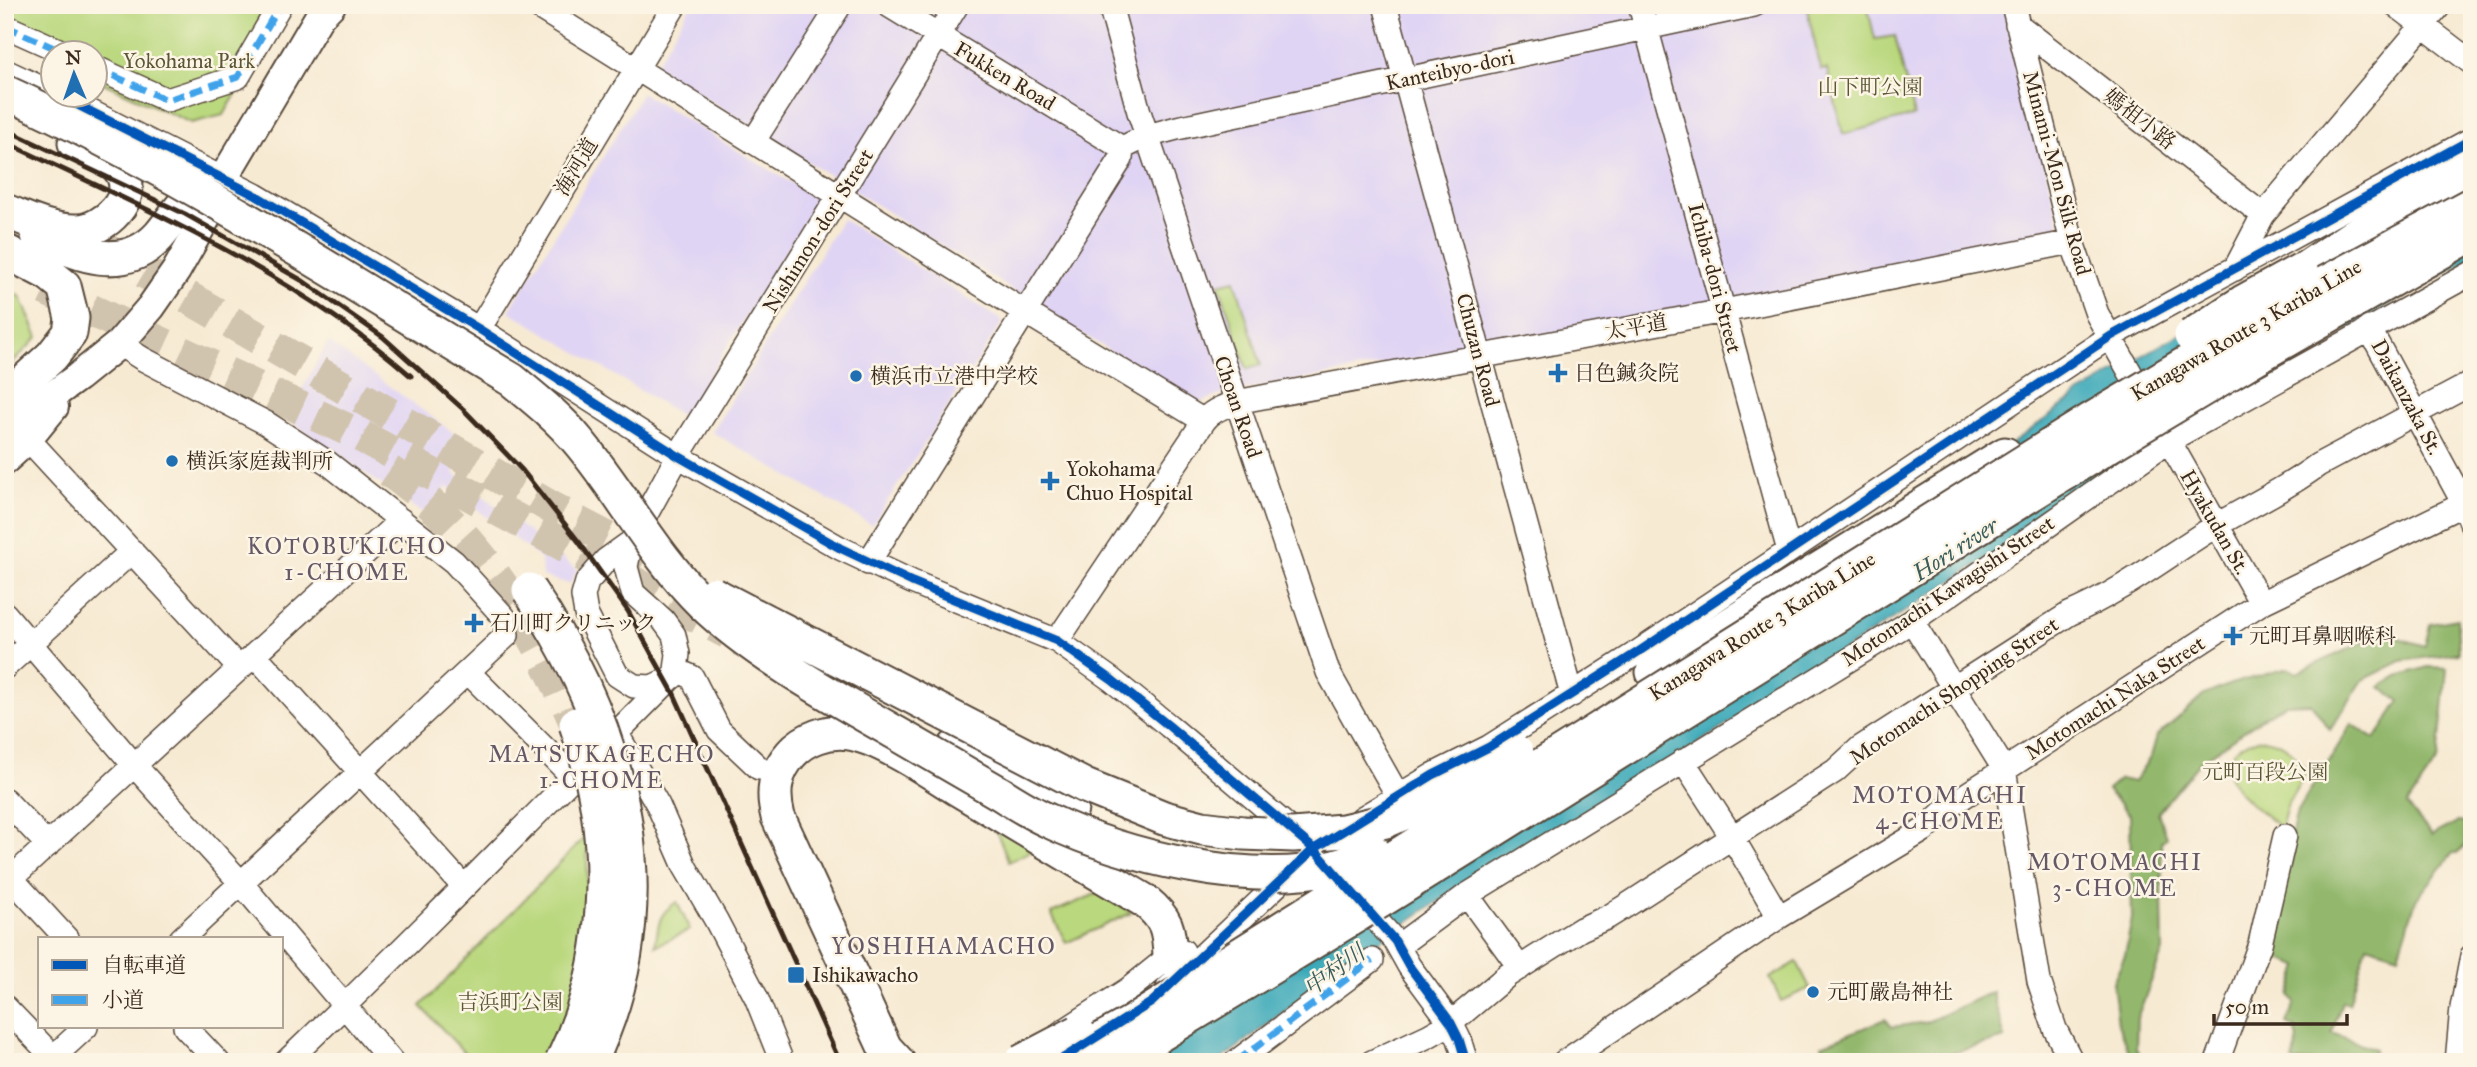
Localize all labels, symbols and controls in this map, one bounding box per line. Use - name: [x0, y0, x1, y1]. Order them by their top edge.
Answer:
- street label: Fukken Road: [950, 36, 1061, 117]
- north arrow: [38, 38, 108, 108]
- street label: Kanteibyo-dori: [1383, 44, 1517, 96]
- text: N: [65, 46, 82, 69]
- park label: Yokohama Park: [123, 48, 255, 74]
- street label: Minami-Mon Silk Road: [2017, 68, 2097, 278]
- park label: 山下町公園: [1818, 74, 1923, 100]
- street label: 媽祖小路: [2099, 83, 2181, 155]
- street label: 海河道: [549, 133, 603, 201]
- street label: Nishimon-dori Street: [757, 144, 879, 318]
- street label: Ichiba-dori Street: [1683, 200, 1748, 356]
- street label: Kanagawa Route 3 Kariba Line: [2126, 253, 2366, 407]
- street label: Chuzan Road: [1450, 290, 1506, 410]
- street label: 太平道: [1603, 309, 1669, 345]
- street label: Daikanzaka St.: [2366, 335, 2448, 459]
- street label: Choan Road: [1208, 353, 1268, 462]
- place label: 日色鍼灸院: [1574, 360, 1679, 386]
- place label: 横浜市立港中学校: [870, 363, 1038, 389]
- marker: 日色鍼灸院: [1548, 363, 1568, 383]
- marker: 横浜市立港中学校: [848, 368, 864, 384]
- place label: 横浜家庭裁判所: [186, 448, 333, 474]
- marker: 横浜家庭裁判所: [164, 453, 180, 469]
- place label: Yokohama Chuo Hospital: [1066, 456, 1193, 506]
- street label: Hyakudan St.: [2175, 465, 2255, 579]
- marker: Yokohama Chuo Hospital: [1040, 471, 1060, 491]
- street label: Motomachi Kawagishi Street: [1837, 510, 2060, 672]
- water label: Hori river: [1906, 510, 2004, 587]
- district label: KOTOBUKICHO 1-CHOME: [247, 532, 447, 586]
- street label: Kanagawa Route 3 Kariba Line: [1644, 545, 1880, 706]
- place label: 石川町クリニック: [490, 610, 657, 636]
- street label: Motomachi Shopping Street: [1844, 611, 2064, 771]
- marker: 石川町クリニック: [464, 613, 484, 633]
- place label: 元町耳鼻咽喉科: [2249, 623, 2396, 649]
- marker: 元町耳鼻咽喉科: [2223, 626, 2243, 646]
- street label: Motomachi Naka Street: [2020, 630, 2210, 766]
- district label: MATSUKAGECHO 1-CHOME: [488, 740, 716, 794]
- park label: 元町百段公園: [2202, 759, 2328, 785]
- district label: MOTOMACHI 4-CHOME: [1852, 781, 2028, 835]
- district label: MOTOMACHI 3-CHOME: [2027, 848, 2203, 902]
- district label: YOSHIHAMACHO: [831, 932, 1057, 960]
- legend: [38, 937, 284, 1028]
- water label: 中村川: [1298, 937, 1373, 1002]
- text: 自転車道: [102, 952, 186, 978]
- place label: Ishikawacho: [812, 962, 918, 988]
- marker: Ishikawacho: [786, 965, 806, 985]
- place label: 元町嚴島神社: [1827, 979, 1953, 1005]
- scale bar: [2214, 983, 2348, 1027]
- marker: 元町嚴島神社: [1805, 984, 1821, 1000]
- text: 小道: [102, 987, 144, 1013]
- park label: 吉浜町公園: [458, 989, 563, 1015]
- text: 50 m: [2225, 994, 2270, 1020]

